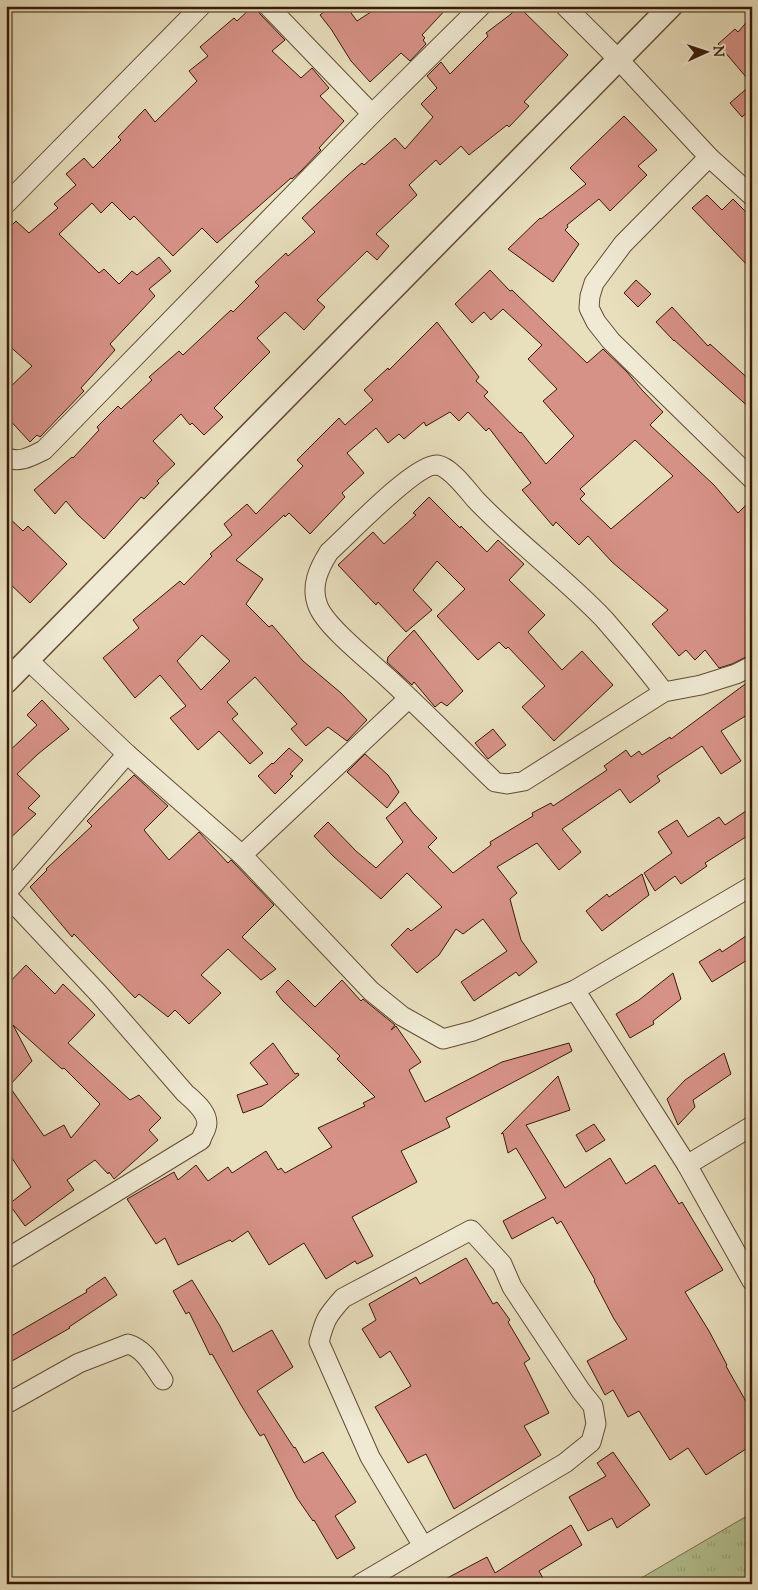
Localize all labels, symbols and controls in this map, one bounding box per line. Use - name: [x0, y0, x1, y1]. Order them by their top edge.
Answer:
- north arrow: [680, 28, 730, 78]
- text: N: [707, 45, 727, 58]

